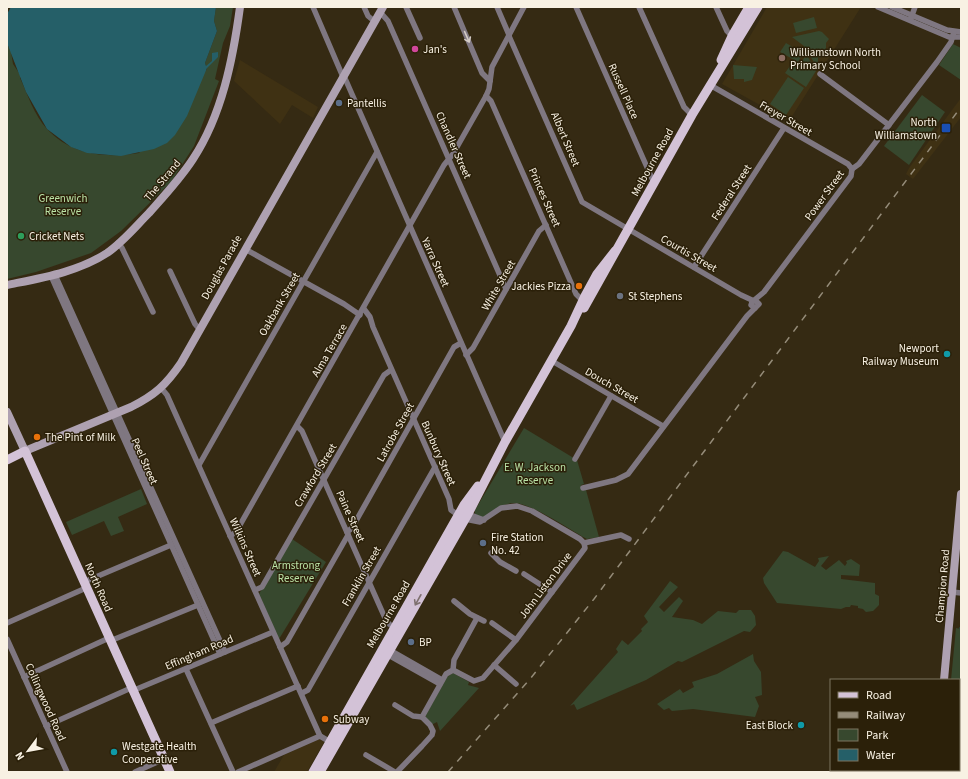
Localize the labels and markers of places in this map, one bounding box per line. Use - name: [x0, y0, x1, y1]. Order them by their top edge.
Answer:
- place label: Jan's: [423, 42, 447, 57]
- marker: Jan's: [410, 44, 420, 54]
- place label: Williamstown North Primary School: [790, 45, 881, 73]
- marker: Williamstown North Primary School: [777, 53, 787, 63]
- place label: Pantellis: [347, 96, 387, 111]
- marker: Pantellis: [334, 98, 344, 108]
- place label: North Williamstown: [875, 115, 937, 143]
- marker: North Williamstown: [940, 122, 952, 134]
- place label: Cricket Nets: [29, 229, 84, 244]
- marker: Cricket Nets: [16, 231, 26, 241]
- place label: Jackies Pizza: [511, 279, 571, 294]
- marker: Jackies Pizza: [574, 281, 584, 291]
- place label: St Stephens: [628, 289, 683, 304]
- marker: St Stephens: [615, 291, 625, 301]
- place label: Newport Railway Museum: [862, 341, 939, 369]
- marker: Newport Railway Museum: [942, 349, 952, 359]
- place label: The Pint of Milk: [45, 430, 116, 445]
- marker: The Pint of Milk: [32, 432, 42, 442]
- place label: Fire Station No. 42: [491, 530, 543, 558]
- marker: Fire Station No. 42: [478, 538, 488, 548]
- place label: BP: [419, 635, 432, 650]
- marker: BP: [406, 637, 416, 647]
- place label: Subway: [333, 712, 369, 727]
- marker: Subway: [320, 714, 330, 724]
- place label: East Block: [746, 718, 794, 733]
- marker: East Block: [796, 720, 806, 730]
- place label: Westgate Health Cooperative: [122, 739, 197, 767]
- marker: Westgate Health Cooperative: [109, 747, 119, 757]

